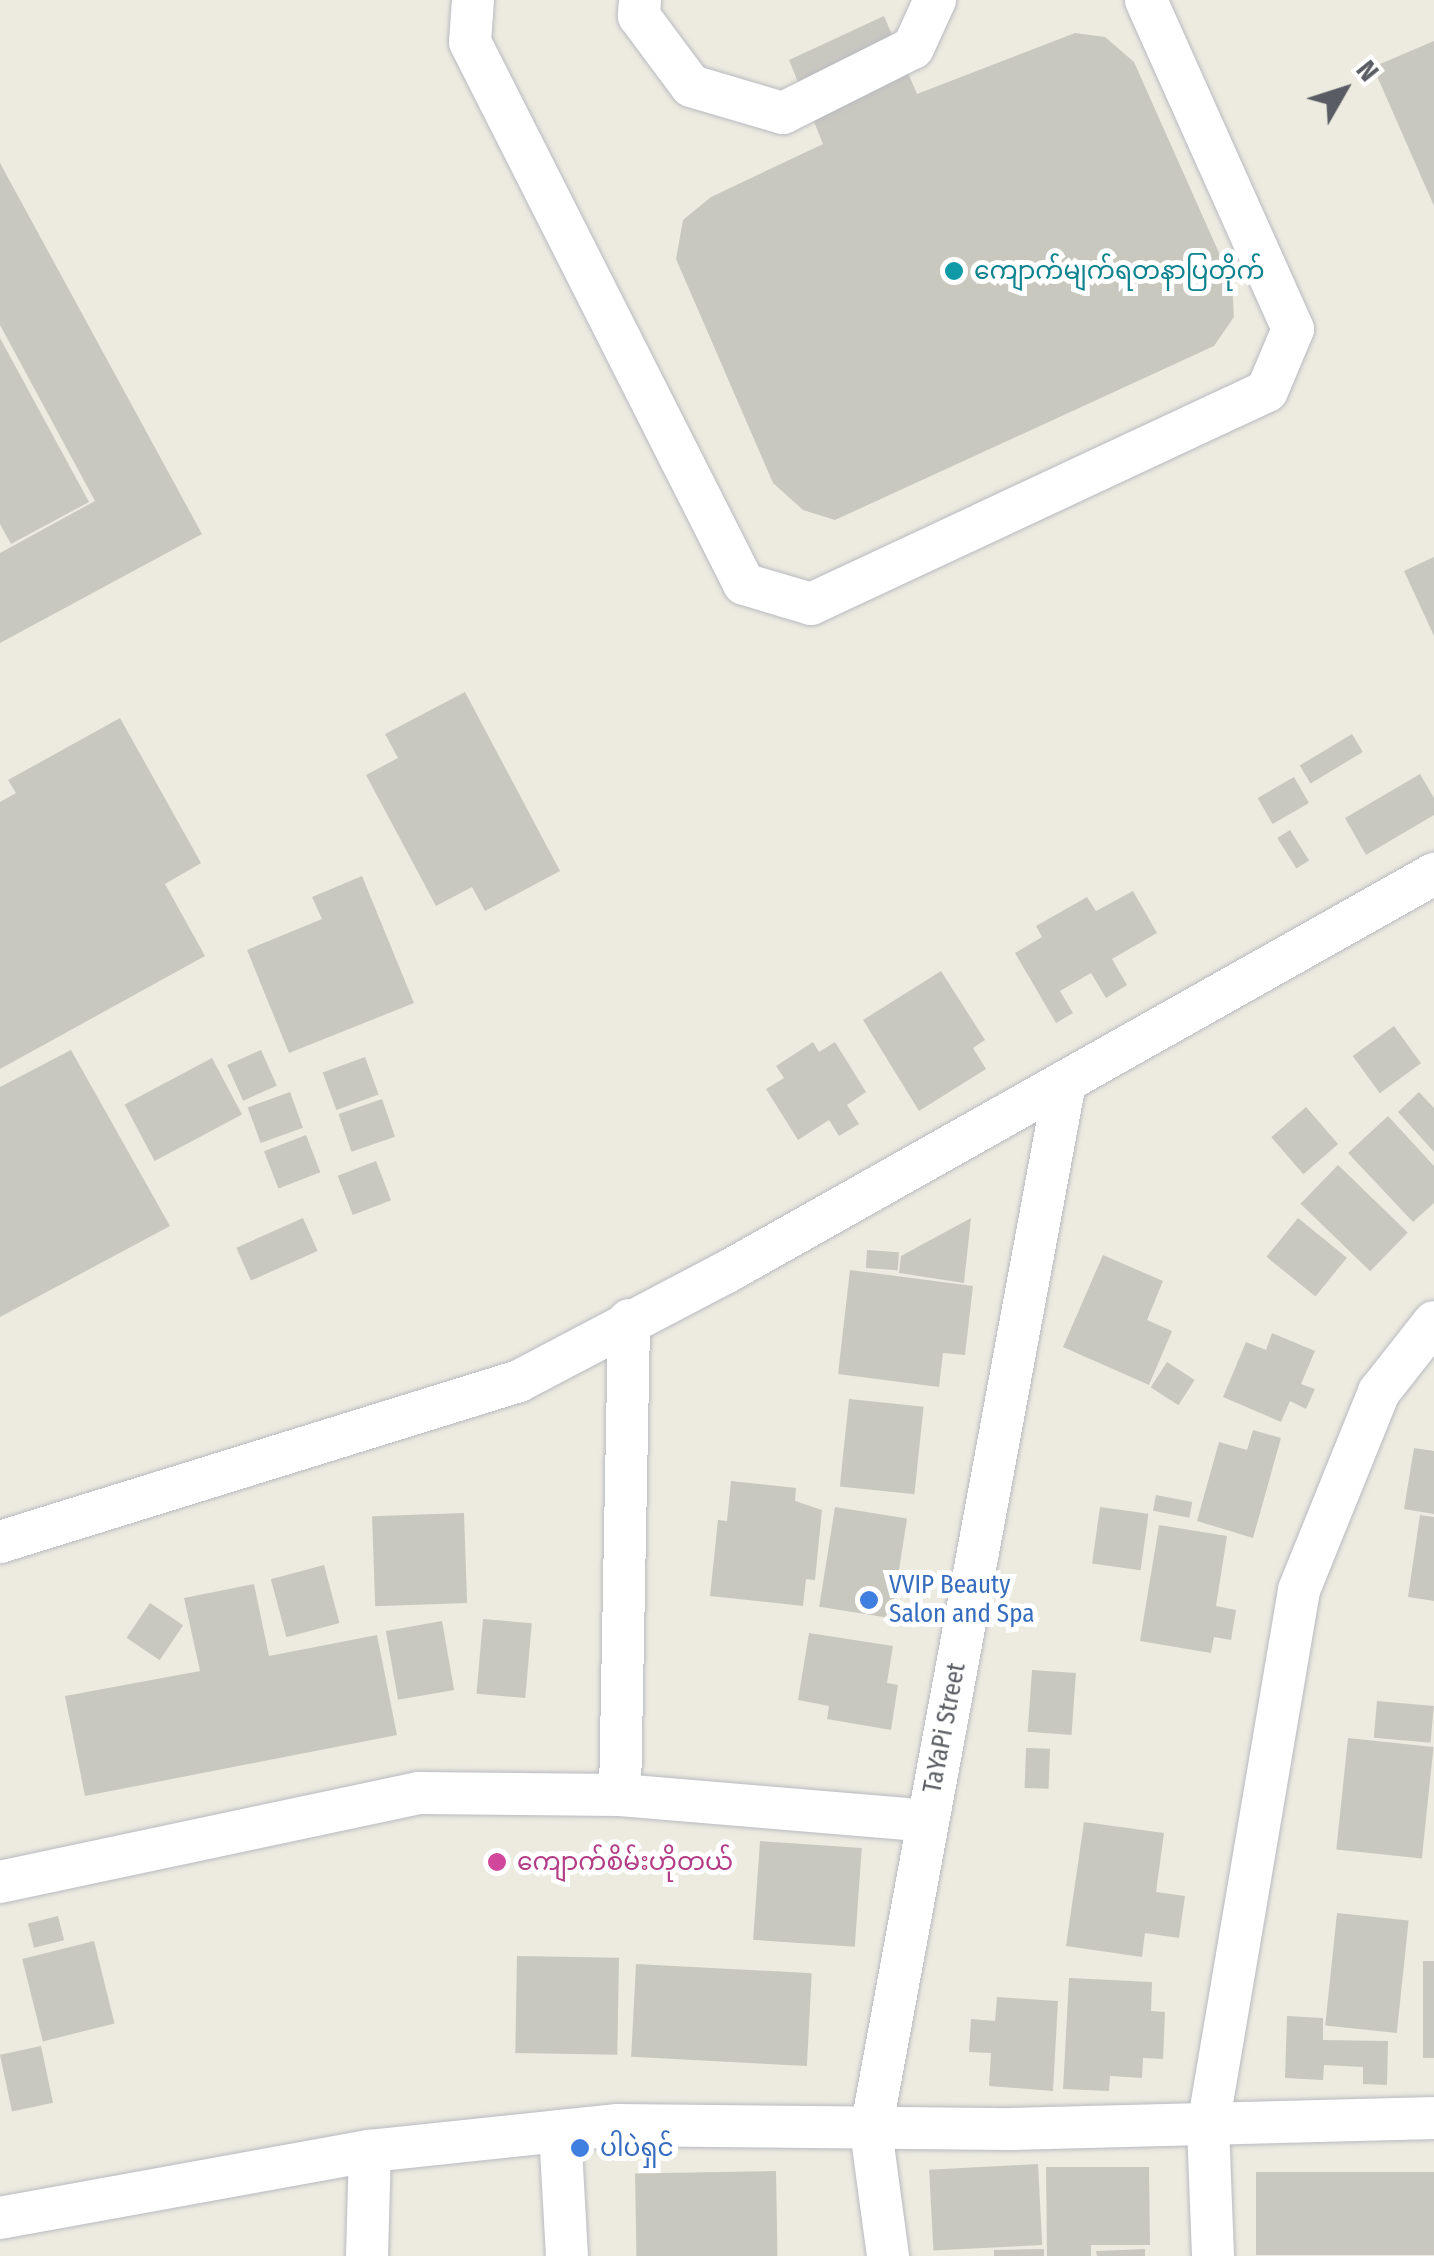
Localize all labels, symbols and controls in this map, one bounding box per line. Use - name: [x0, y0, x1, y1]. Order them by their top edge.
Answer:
- north arrow: [1294, 40, 1394, 140]
- text: N: [1350, 54, 1386, 88]
- place label: ကျောက်မျက်ရတနာပြတိုက်: [974, 256, 1265, 286]
- marker: ကျောက်မျက်ရတနာပြတိုက်: [943, 260, 965, 282]
- place label: VVIP Beauty Salon and Spa: [889, 1571, 1034, 1630]
- marker: VVIP Beauty Salon and Spa: [858, 1589, 880, 1611]
- street label: TaYaPi Street: [918, 1660, 972, 1796]
- place label: ကျောက်စိမ်းဟိုတယ်: [517, 1847, 733, 1877]
- marker: ကျောက်စိမ်းဟိုတယ်: [486, 1851, 508, 1873]
- place label: ပါပဲရှင်: [600, 2133, 674, 2163]
- marker: ပါပဲရှင်: [569, 2137, 591, 2159]

